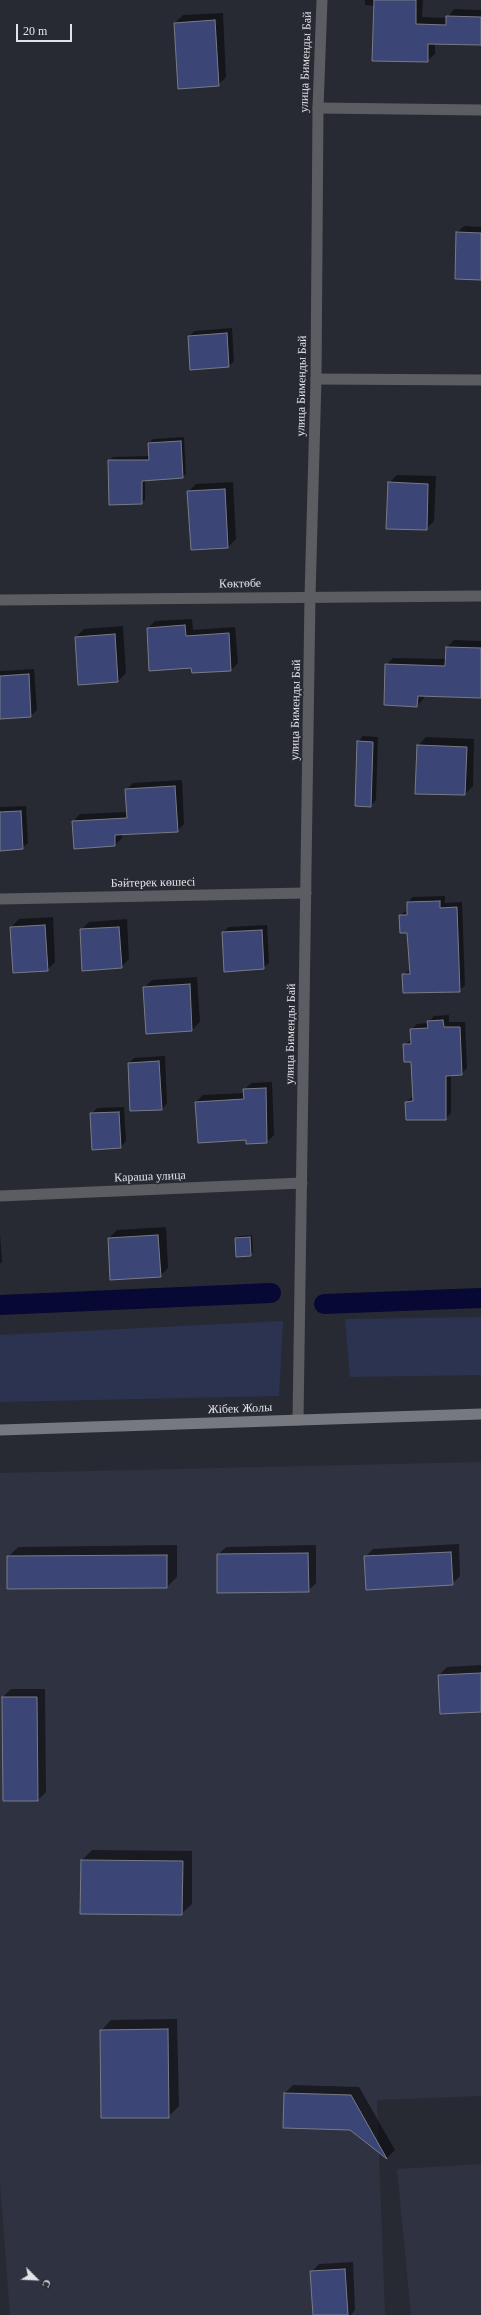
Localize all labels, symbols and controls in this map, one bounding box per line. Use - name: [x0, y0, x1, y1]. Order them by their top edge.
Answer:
- street label: улица Бименды Бай: [297, 11, 315, 113]
- scale bar: [18, 16, 74, 42]
- text: 20 m: [23, 24, 47, 38]
- street label: улица Бименды Бай: [294, 335, 310, 437]
- street label: Көктөбе: [219, 576, 261, 592]
- street label: улица Бименды Бай: [288, 659, 304, 761]
- street label: Бәйтерек көшесі: [111, 875, 195, 891]
- street label: улица Бименды Бай: [283, 983, 299, 1085]
- street label: Караша улица: [114, 1169, 186, 1185]
- street label: Жібек Жолы: [208, 1401, 272, 1417]
- north arrow: [16, 2259, 56, 2299]
- text: С: [40, 2278, 54, 2290]

